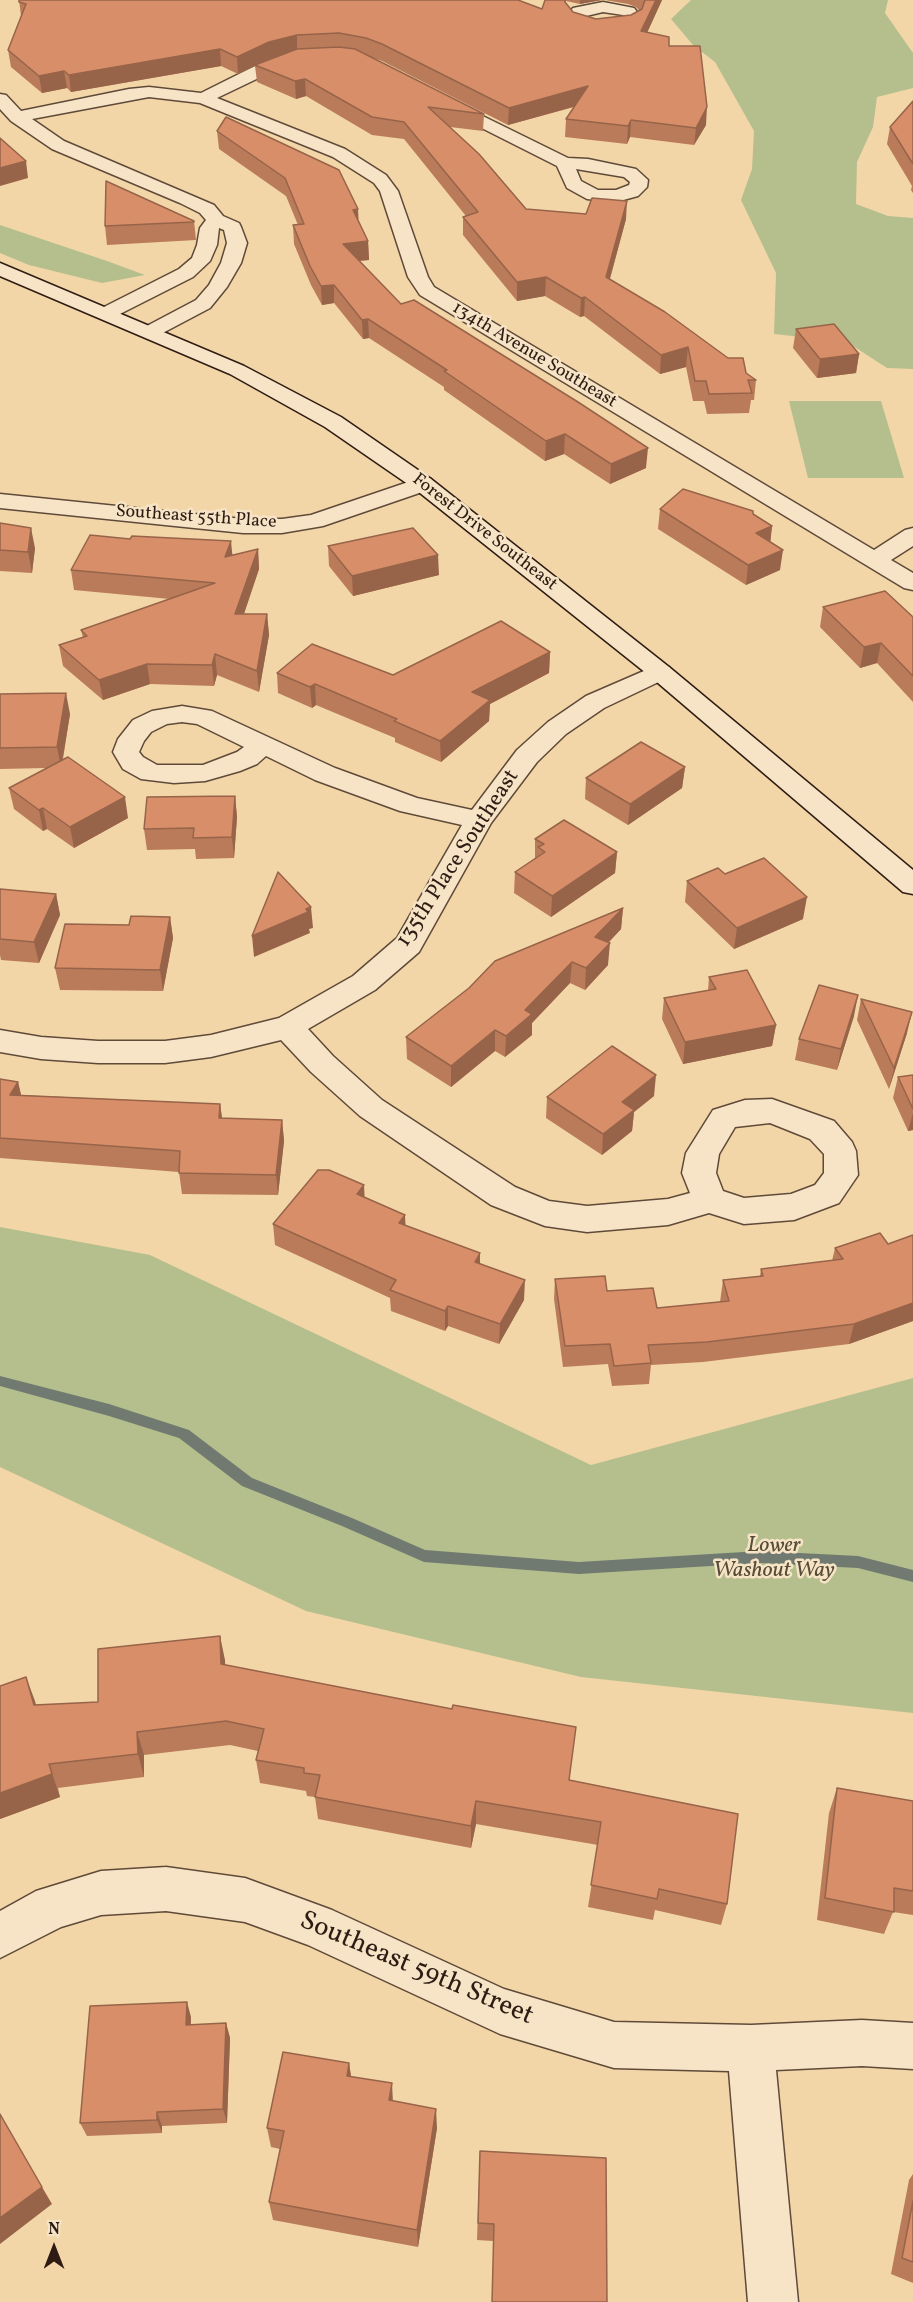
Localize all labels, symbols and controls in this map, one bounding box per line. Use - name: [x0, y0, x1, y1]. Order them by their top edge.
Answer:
- street label: 134th Avenue Southeast: [448, 298, 620, 414]
- street label: Forest Drive Southeast: [407, 470, 561, 596]
- street label: Southeast 55th Place: [115, 502, 277, 534]
- street label: 135th Place Southeast: [392, 765, 526, 953]
- park label: Lower Washout Way: [713, 1534, 835, 1586]
- street label: Southeast 59th Street: [294, 1906, 538, 2034]
- north arrow: [24, 2218, 84, 2278]
- text: N: [48, 2219, 60, 2241]

